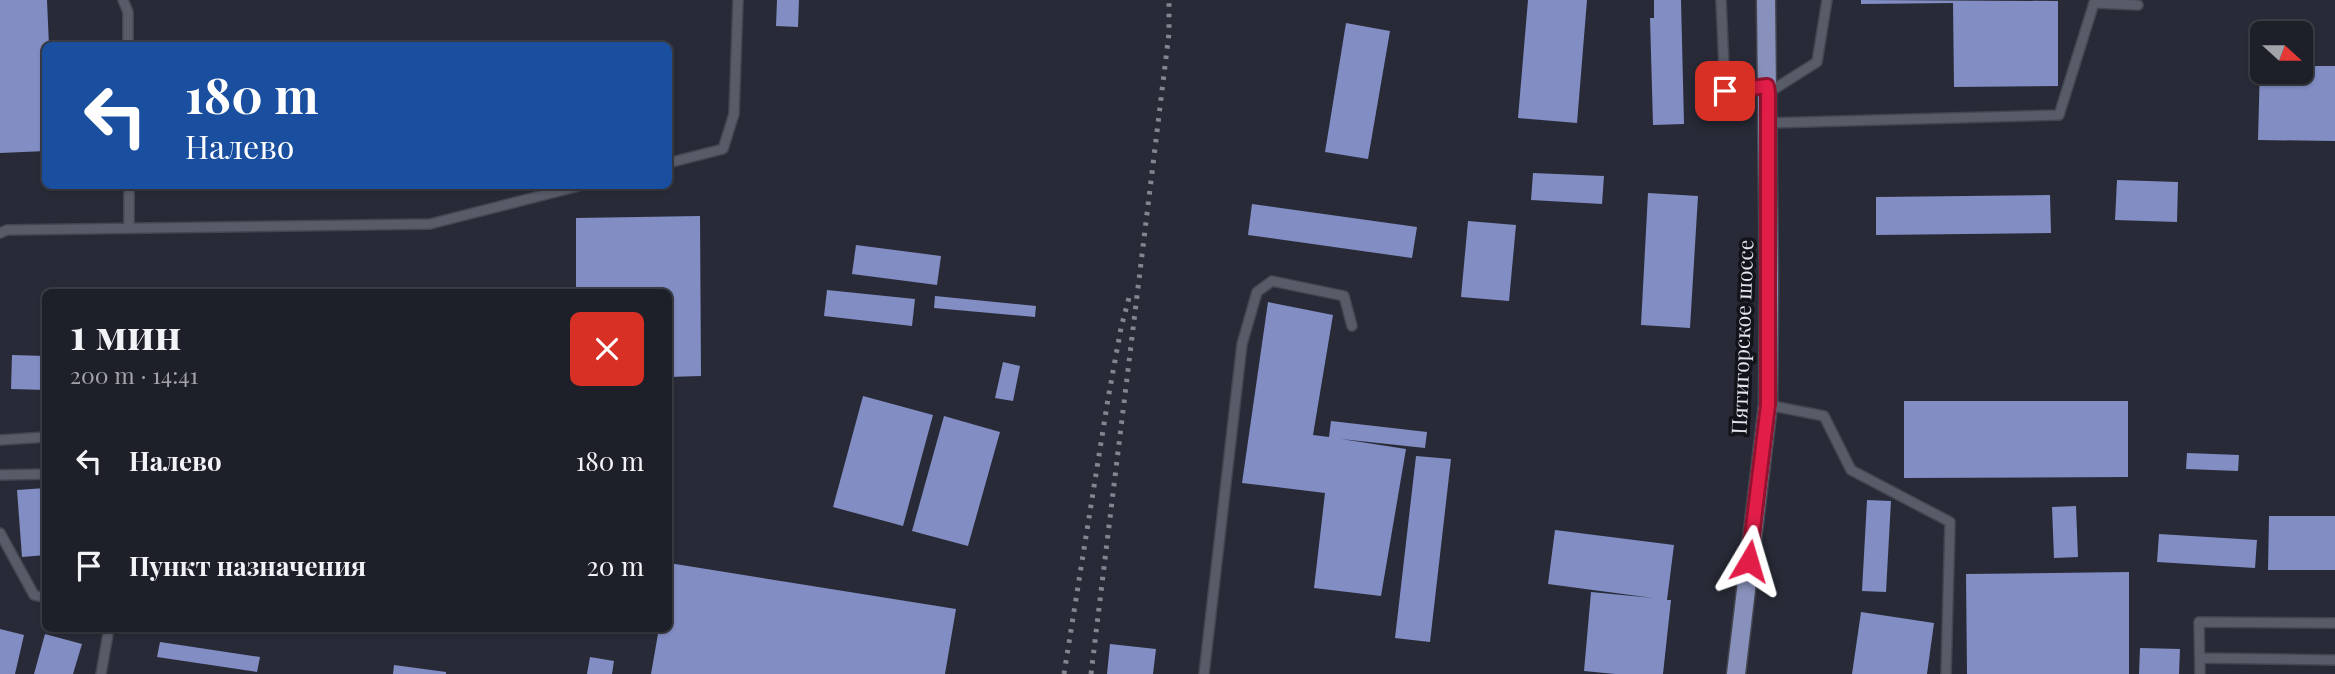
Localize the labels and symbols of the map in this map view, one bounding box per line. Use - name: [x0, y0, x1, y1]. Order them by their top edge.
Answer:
- north arrow: [2250, 21, 2314, 84]
- pin: [1695, 61, 1755, 121]
- street label: Пятигорское шоссе: [1724, 239, 1758, 435]
- position arrow: [1712, 524, 1786, 598]

